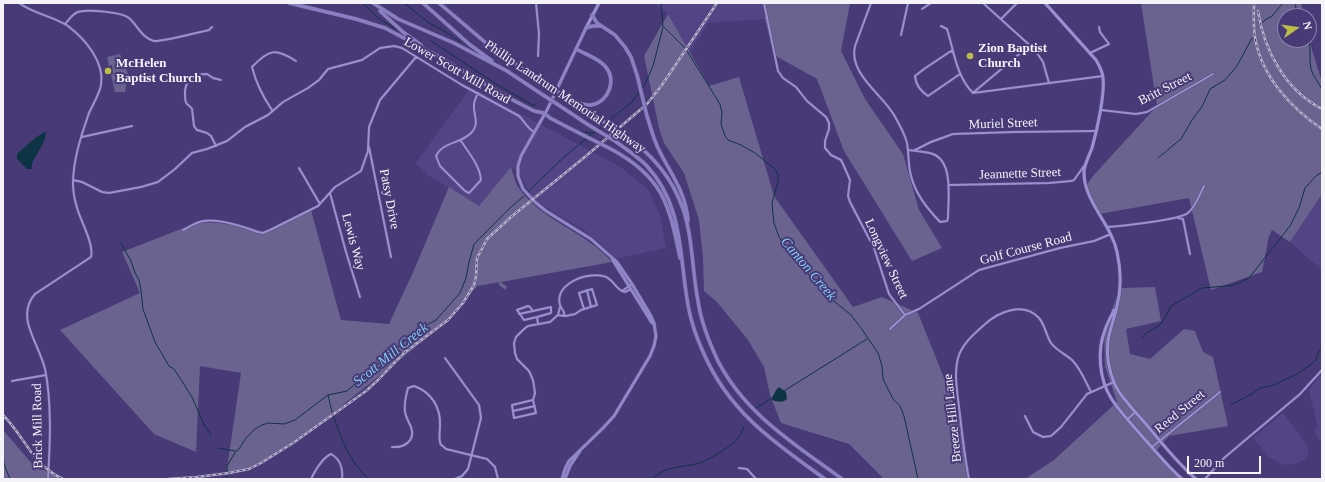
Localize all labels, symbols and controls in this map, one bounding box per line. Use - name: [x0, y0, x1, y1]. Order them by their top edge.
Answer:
- north arrow: [1277, 8, 1317, 48]
- text: N: [1301, 20, 1314, 31]
- street label: Lower Scott Mill Road: [401, 34, 513, 108]
- street label: Phillip Landrum Memorial Highway: [481, 37, 649, 157]
- place label: Zion Baptist Church: [978, 41, 1047, 72]
- marker: Zion Baptist Church: [965, 51, 975, 61]
- place label: McHelen Baptist Church: [116, 56, 201, 87]
- marker: McHelen Baptist Church: [103, 66, 113, 76]
- street label: Britt Street: [1136, 69, 1194, 109]
- street label: Muriel Street: [968, 115, 1038, 133]
- street label: Jeannette Street: [979, 165, 1061, 183]
- street label: Patsy Drive: [376, 168, 402, 230]
- street label: Lewis Way: [338, 212, 368, 272]
- street label: Longview Street: [861, 217, 911, 301]
- street label: Golf Course Road: [978, 229, 1074, 269]
- water label: Canton Creek: [777, 234, 839, 304]
- water label: Scott Mill Creek: [350, 320, 432, 390]
- street label: Breeze Hill Lane: [941, 373, 965, 463]
- street label: Brick Mill Road: [29, 383, 47, 469]
- street label: Reed Street: [1152, 387, 1208, 437]
- scale bar: [1189, 448, 1263, 474]
- text: 200 m: [1194, 456, 1224, 470]

